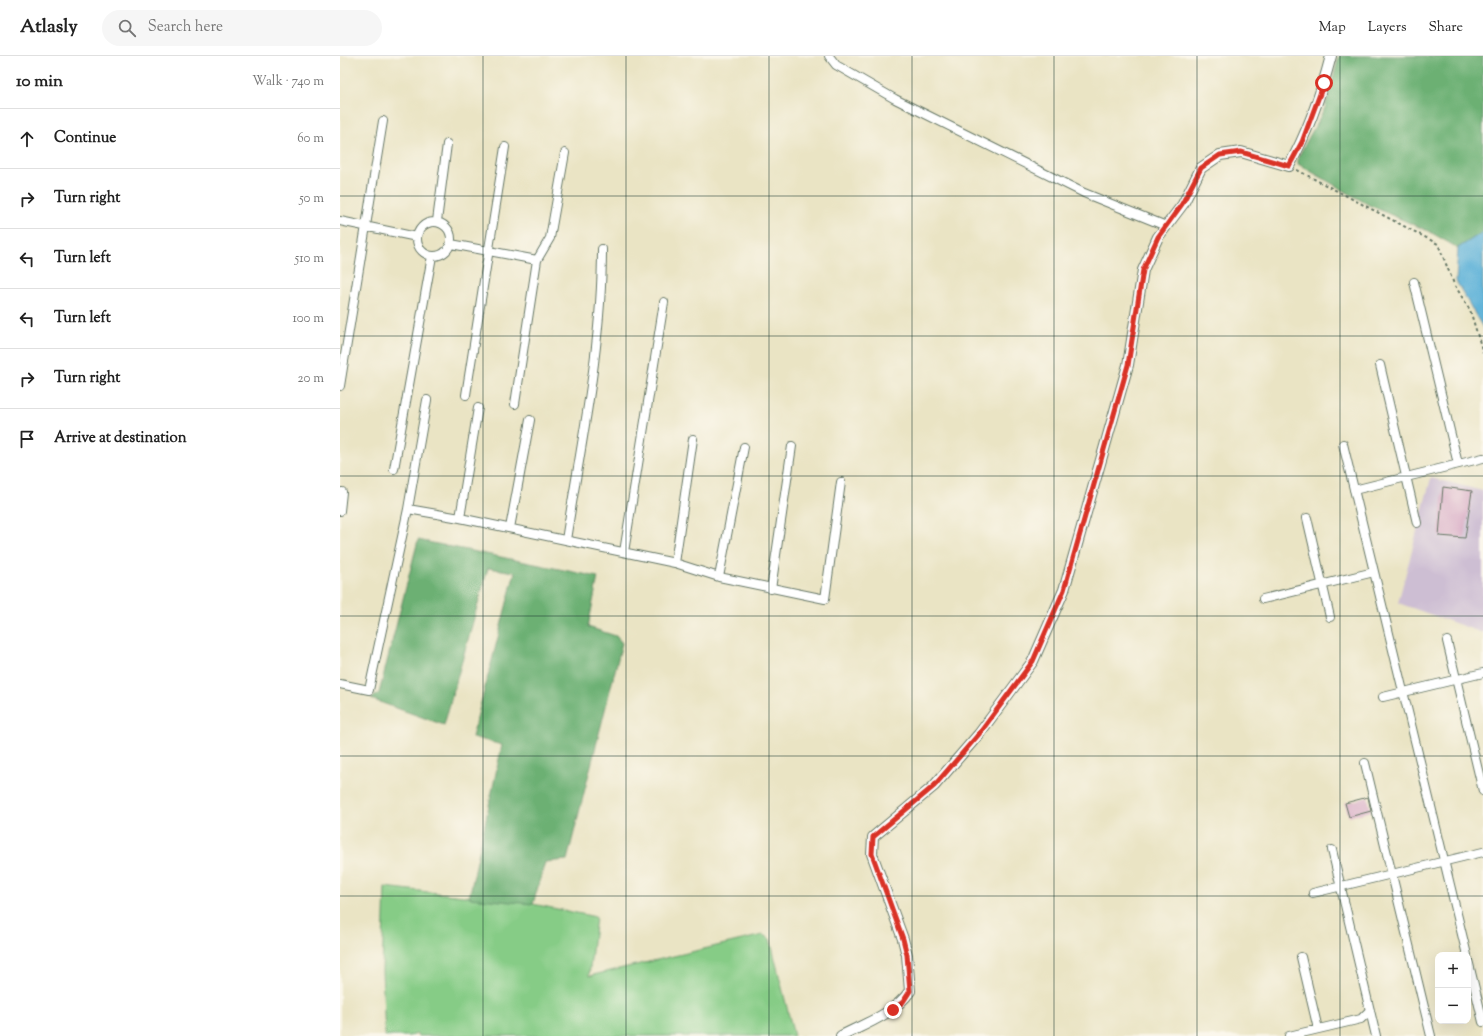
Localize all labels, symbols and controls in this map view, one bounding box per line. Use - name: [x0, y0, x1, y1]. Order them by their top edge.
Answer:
- search box: [102, 10, 382, 46]
- text: Atlasly: [20, 14, 78, 41]
- icon: search: [116, 17, 138, 39]
- text: Search here: [148, 17, 223, 38]
- text: Map: [1319, 18, 1346, 38]
- text: Layers: [1368, 18, 1406, 38]
- text: Share: [1428, 18, 1463, 38]
- text: 10 min: [16, 70, 63, 94]
- text: Walk · 740 m: [252, 73, 324, 91]
- route start: [1315, 74, 1333, 92]
- icon: ahead: [16, 128, 38, 150]
- text: Continue: [54, 128, 116, 149]
- text: 60 m: [297, 130, 324, 148]
- icon: right: [16, 188, 38, 210]
- text: Turn right: [54, 188, 120, 209]
- text: 50 m: [299, 190, 324, 208]
- icon: left: [16, 248, 38, 270]
- text: Turn left: [54, 248, 111, 269]
- text: 510 m: [295, 250, 324, 268]
- icon: left: [16, 308, 38, 330]
- text: Turn left: [54, 308, 111, 329]
- text: 100 m: [292, 310, 324, 328]
- icon: right: [16, 368, 38, 390]
- text: Turn right: [54, 368, 120, 389]
- text: 20 m: [298, 370, 324, 388]
- icon: arrive: [16, 428, 38, 450]
- text: Arrive at destination: [54, 428, 187, 449]
- map controls: [1435, 952, 1471, 1024]
- button: +: [1435, 952, 1471, 988]
- button: −: [1435, 988, 1471, 1024]
- route end: [884, 1001, 902, 1019]

